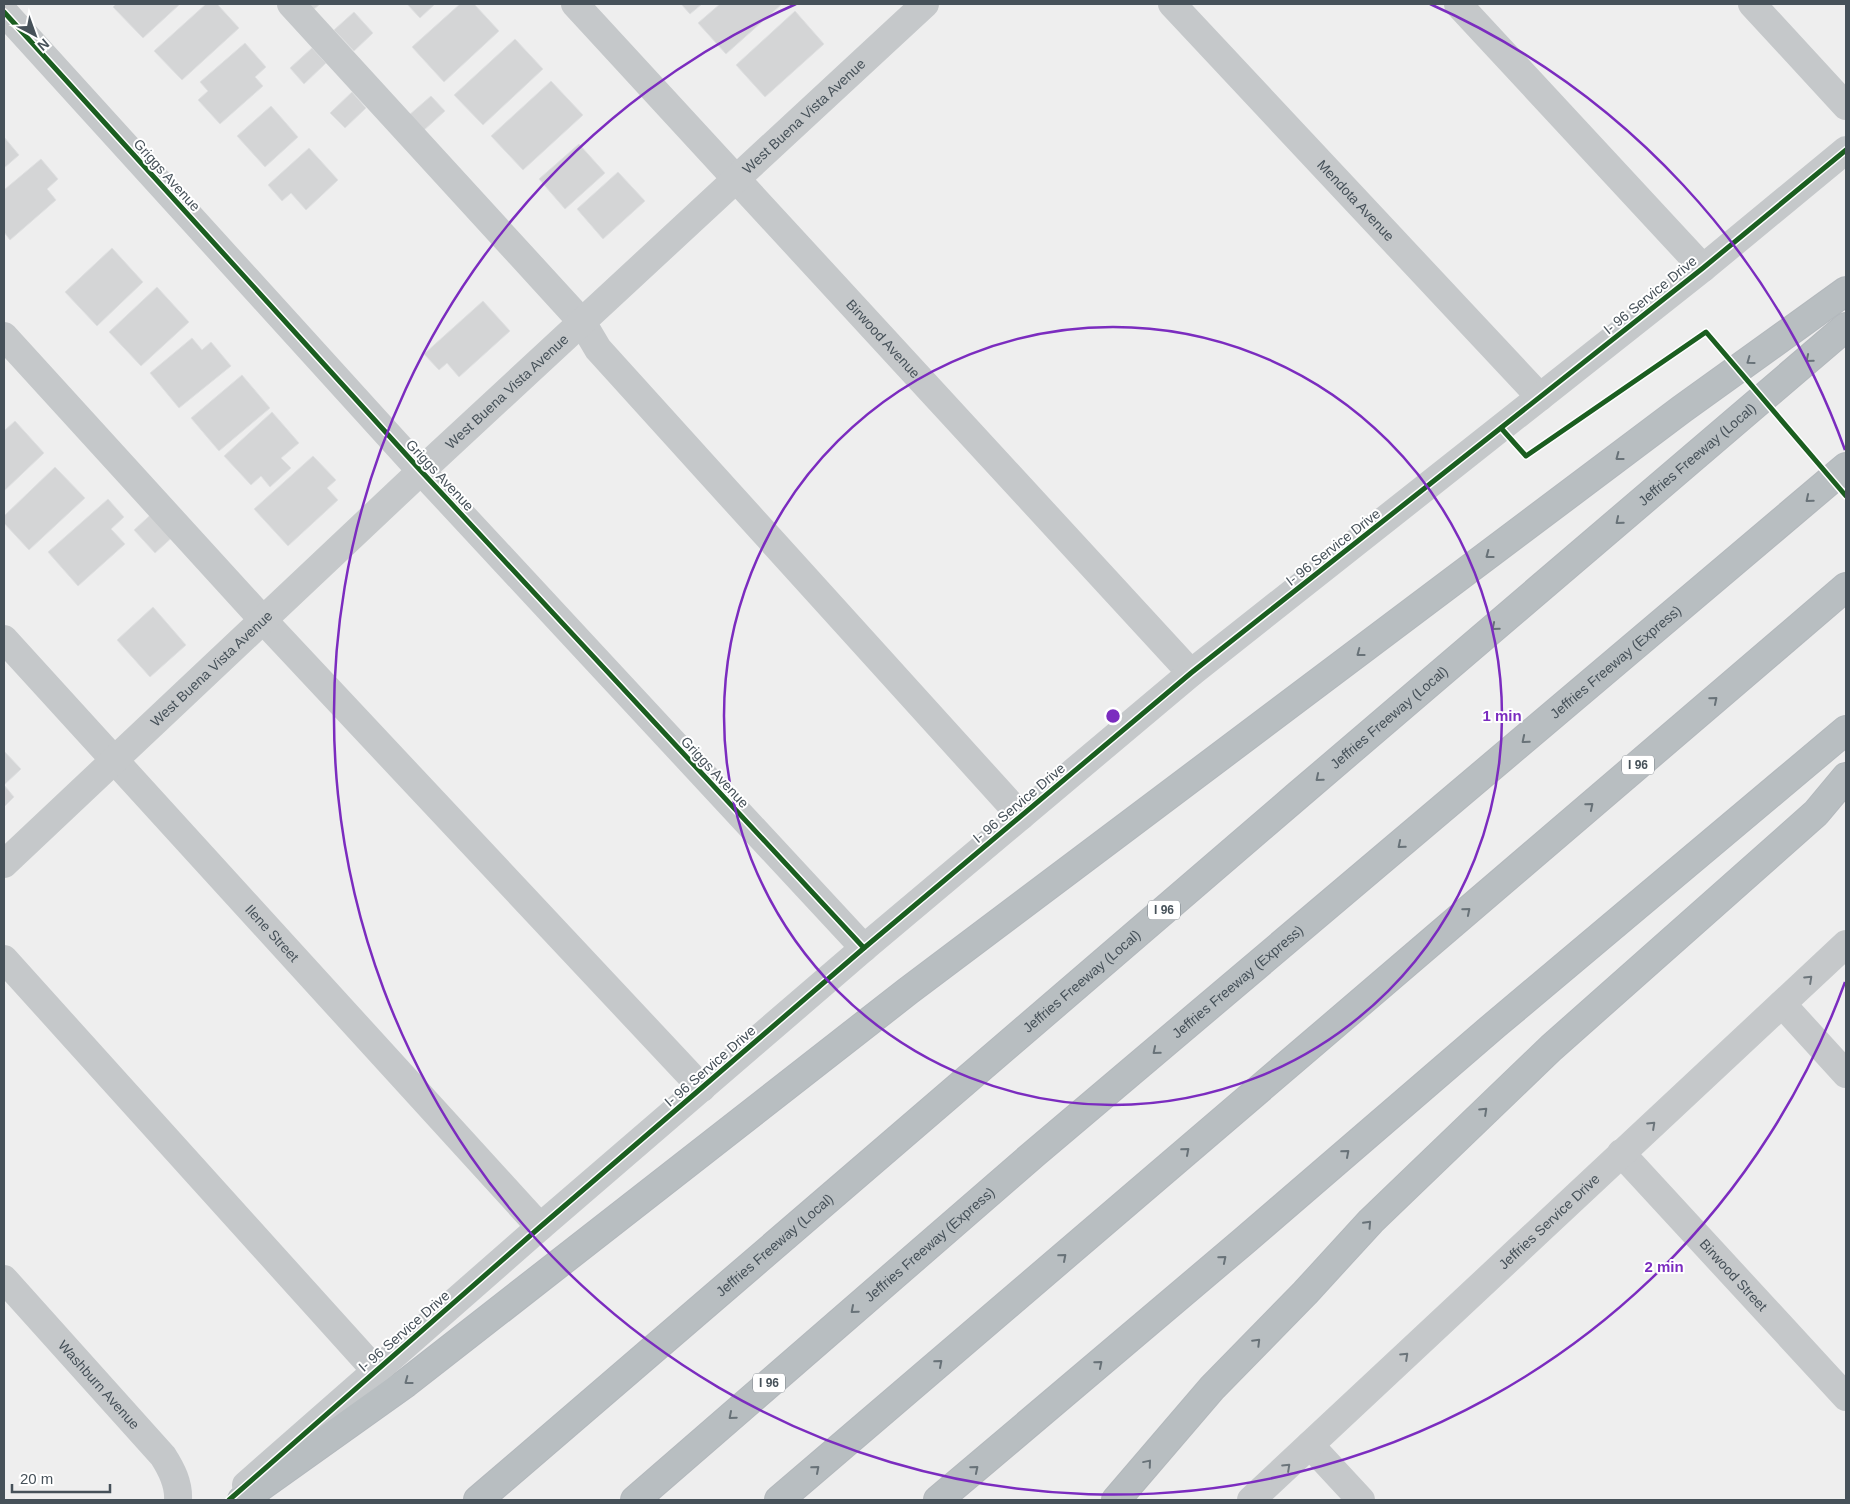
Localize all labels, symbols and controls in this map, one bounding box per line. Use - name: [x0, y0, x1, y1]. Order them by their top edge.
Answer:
- north arrow: [10, 10, 60, 60]
- text: N: [34, 35, 53, 54]
- street label: West Buena Vista Avenue: [739, 55, 869, 177]
- street label: Griggs Avenue: [130, 136, 204, 215]
- street label: Mendota Avenue: [1314, 157, 1398, 244]
- street label: I- 96 Service Drive: [1600, 252, 1700, 337]
- street label: Birwood Avenue: [843, 296, 923, 381]
- street label: West Buena Vista Avenue: [442, 331, 572, 452]
- one-way arrow: [1806, 353, 1815, 362]
- one-way arrow: [1747, 355, 1756, 363]
- street label: Jeffries Freeway (Local): [1635, 400, 1759, 509]
- street label: Griggs Avenue: [403, 436, 477, 514]
- one-way arrow: [1615, 451, 1625, 460]
- one-way arrow: [1806, 493, 1815, 502]
- street label: I- 96 Service Drive: [1283, 505, 1383, 589]
- one-way arrow: [1616, 516, 1625, 524]
- one-way arrow: [1485, 549, 1495, 558]
- street label: Jeffries Freeway (Express): [1547, 602, 1684, 722]
- street label: West Buena Vista Avenue: [147, 607, 276, 730]
- one-way arrow: [1492, 621, 1501, 630]
- one-way arrow: [1356, 647, 1366, 656]
- street label: Jeffries Freeway (Local): [1327, 663, 1451, 772]
- one-way arrow: [1708, 697, 1717, 706]
- centre of rings: [1104, 707, 1122, 725]
- text: 1 min: [1482, 707, 1522, 724]
- street label: Griggs Avenue: [678, 733, 752, 811]
- one-way arrow: [1521, 734, 1530, 743]
- road number: I 96: [1622, 756, 1654, 774]
- street label: I- 96 Service Drive: [970, 760, 1068, 846]
- one-way arrow: [1315, 772, 1324, 781]
- one-way arrow: [1585, 803, 1594, 812]
- one-way arrow: [1397, 839, 1406, 848]
- road number: I 96: [1148, 900, 1180, 920]
- street label: Ilene Street: [242, 901, 302, 965]
- one-way arrow: [1461, 908, 1470, 917]
- street label: Jeffries Freeway (Express): [1169, 922, 1306, 1041]
- street label: Jeffries Freeway (Local): [1020, 926, 1143, 1036]
- one-way arrow: [1804, 976, 1813, 985]
- street label: I- 96 Service Drive: [661, 1022, 759, 1110]
- one-way arrow: [1153, 1045, 1162, 1053]
- one-way arrow: [1479, 1108, 1488, 1117]
- one-way arrow: [1646, 1122, 1655, 1131]
- one-way arrow: [1180, 1149, 1189, 1157]
- one-way arrow: [1341, 1150, 1350, 1159]
- street label: Jeffries Service Drive: [1495, 1170, 1603, 1272]
- street label: Jeffries Freeway (Express): [862, 1184, 998, 1305]
- street label: Jeffries Freeway (Local): [713, 1190, 836, 1300]
- one-way arrow: [1362, 1221, 1371, 1230]
- street label: Birwood Street: [1696, 1236, 1771, 1314]
- one-way arrow: [1057, 1254, 1066, 1263]
- one-way arrow: [1217, 1256, 1226, 1264]
- text: 2 min: [1644, 1258, 1684, 1275]
- street label: I- 96 Service Drive: [355, 1287, 453, 1375]
- one-way arrow: [851, 1304, 860, 1313]
- street label: Washburn Avenue: [55, 1337, 143, 1432]
- one-way arrow: [1251, 1339, 1260, 1348]
- one-way arrow: [1400, 1353, 1409, 1362]
- one-way arrow: [933, 1360, 942, 1369]
- one-way arrow: [1093, 1361, 1102, 1369]
- road number: I 96: [753, 1374, 785, 1392]
- one-way arrow: [405, 1375, 414, 1383]
- one-way arrow: [728, 1410, 737, 1419]
- one-way arrow: [1142, 1460, 1151, 1469]
- scale bar: [12, 1462, 110, 1494]
- one-way arrow: [1281, 1464, 1290, 1473]
- one-way arrow: [810, 1465, 819, 1474]
- one-way arrow: [969, 1466, 978, 1474]
- text: 20 m: [20, 1470, 53, 1487]

